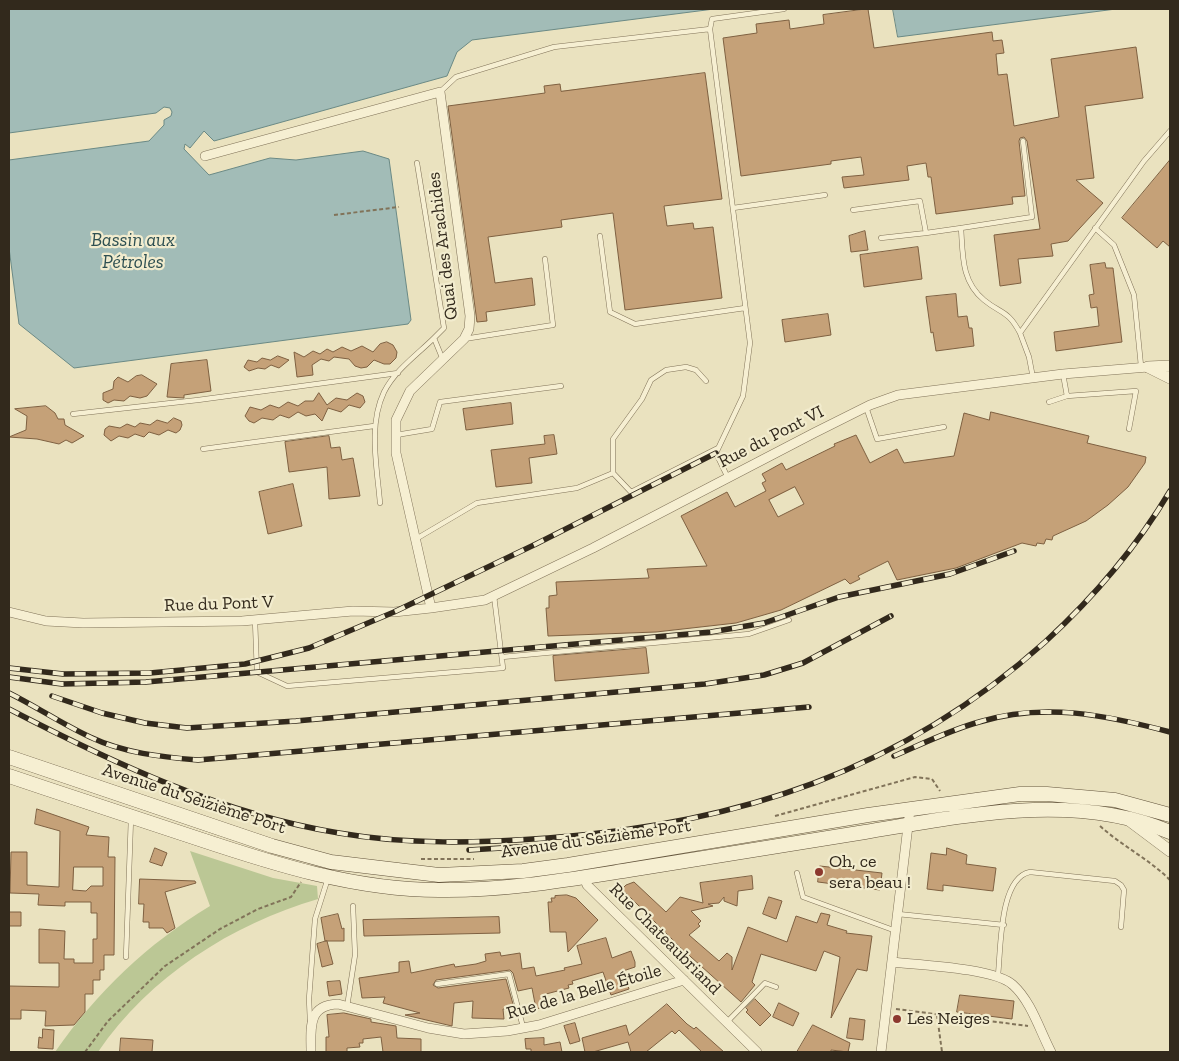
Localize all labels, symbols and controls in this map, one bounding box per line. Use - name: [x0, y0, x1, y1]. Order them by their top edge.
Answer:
- street label: Quai des Arachides: [423, 171, 463, 321]
- water label: Bassin aux Pétroles: [91, 230, 175, 274]
- street label: Rue du Pont VI: [715, 401, 827, 473]
- street label: Rue du Pont V: [164, 591, 274, 617]
- street label: Avenue du Seizième Port: [100, 759, 288, 839]
- street label: Avenue du Seizième Port: [500, 815, 692, 863]
- place label: Oh, ce sera beau !: [829, 851, 911, 894]
- marker: Oh, ce sera beau !: [813, 866, 825, 878]
- street label: Rue Chateaubriand: [605, 879, 725, 999]
- street label: Rue de la Belle Étoile: [504, 960, 664, 1024]
- place label: Les Neiges: [907, 1008, 990, 1030]
- marker: Les Neiges: [891, 1013, 903, 1025]

